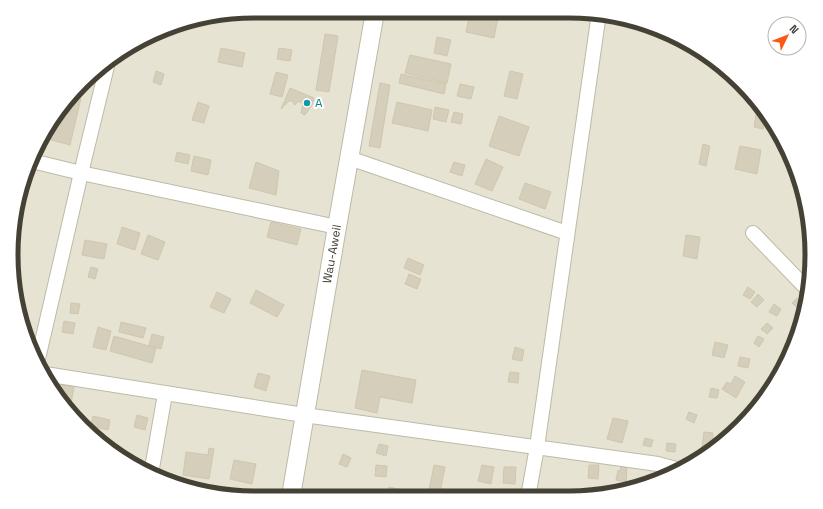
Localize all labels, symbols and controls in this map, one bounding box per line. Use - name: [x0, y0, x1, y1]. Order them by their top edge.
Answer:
- north arrow: [767, 16, 807, 56]
- text: N: [787, 22, 802, 37]
- place label: A: [315, 95, 323, 111]
- marker: A: [302, 98, 312, 108]
- street label: Wau-Aweil: [319, 223, 345, 285]

